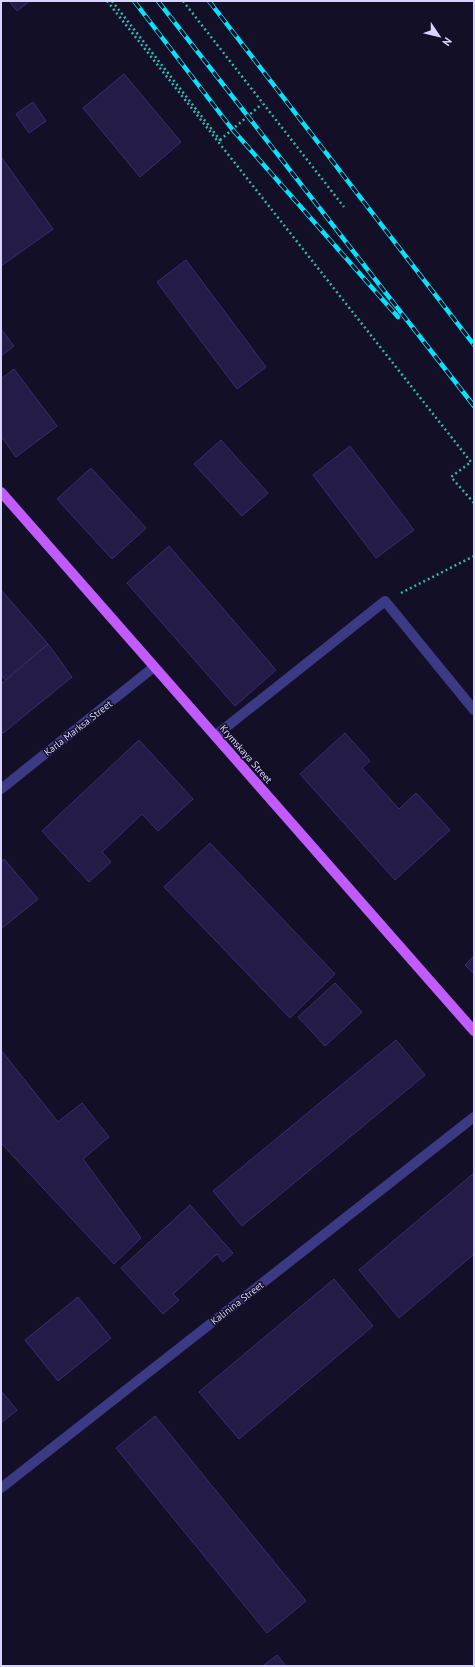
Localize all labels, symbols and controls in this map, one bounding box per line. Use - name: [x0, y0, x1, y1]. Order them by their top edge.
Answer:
- north arrow: [419, 16, 459, 56]
- text: N: [439, 35, 455, 49]
- street label: Karla Marksa Street: [41, 697, 115, 759]
- street label: Krymskaya Street: [217, 722, 276, 787]
- street label: Kalinina Street: [208, 1278, 266, 1328]

